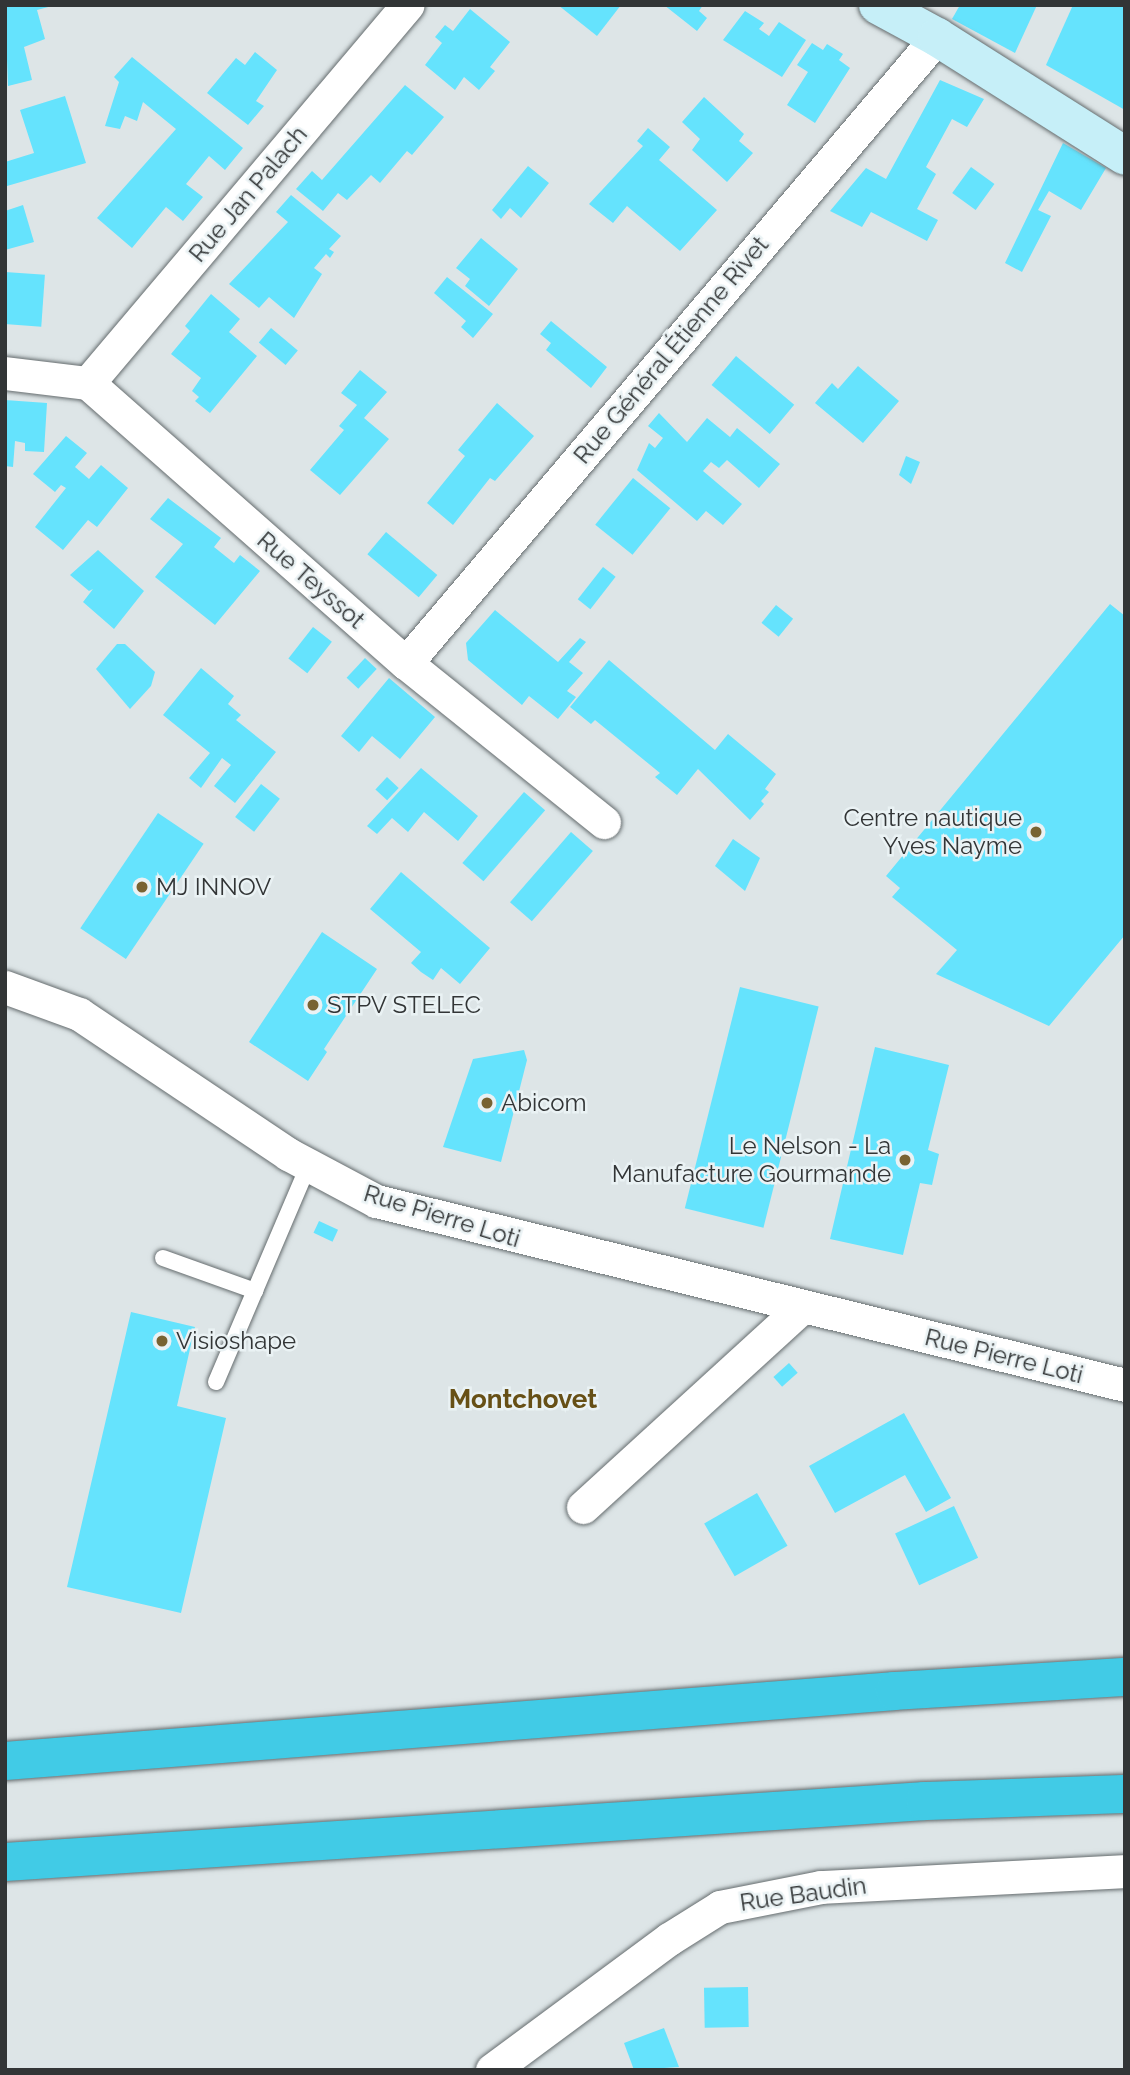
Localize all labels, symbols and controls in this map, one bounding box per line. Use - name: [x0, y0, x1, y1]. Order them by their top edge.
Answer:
- street label: Rue Jan Palach: [183, 120, 313, 268]
- street label: Rue Général Étienne Rivet: [567, 230, 775, 470]
- street label: Rue Teyssot: [251, 525, 371, 635]
- place label: Centre nautique Yves Nayme: [844, 804, 1022, 860]
- marker: Centre nautique Yves Nayme: [1028, 824, 1044, 840]
- place label: MJ INNOV: [156, 873, 271, 901]
- marker: MJ INNOV: [134, 879, 150, 895]
- place label: STPV STELEC: [327, 991, 482, 1019]
- marker: STPV STELEC: [305, 997, 321, 1013]
- place label: Abicom: [501, 1089, 587, 1117]
- marker: Abicom: [479, 1095, 495, 1111]
- place label: Le Nelson - La Manufacture Gourmande: [612, 1132, 891, 1188]
- marker: Le Nelson - La Manufacture Gourmande: [897, 1152, 913, 1168]
- street label: Rue Pierre Loti: [360, 1179, 524, 1253]
- street label: Rue Pierre Loti: [922, 1322, 1086, 1390]
- place label: Visioshape: [176, 1327, 296, 1355]
- marker: Visioshape: [154, 1333, 170, 1349]
- district label: Montchovet: [449, 1384, 597, 1416]
- street label: Rue Baudin: [738, 1871, 868, 1917]

